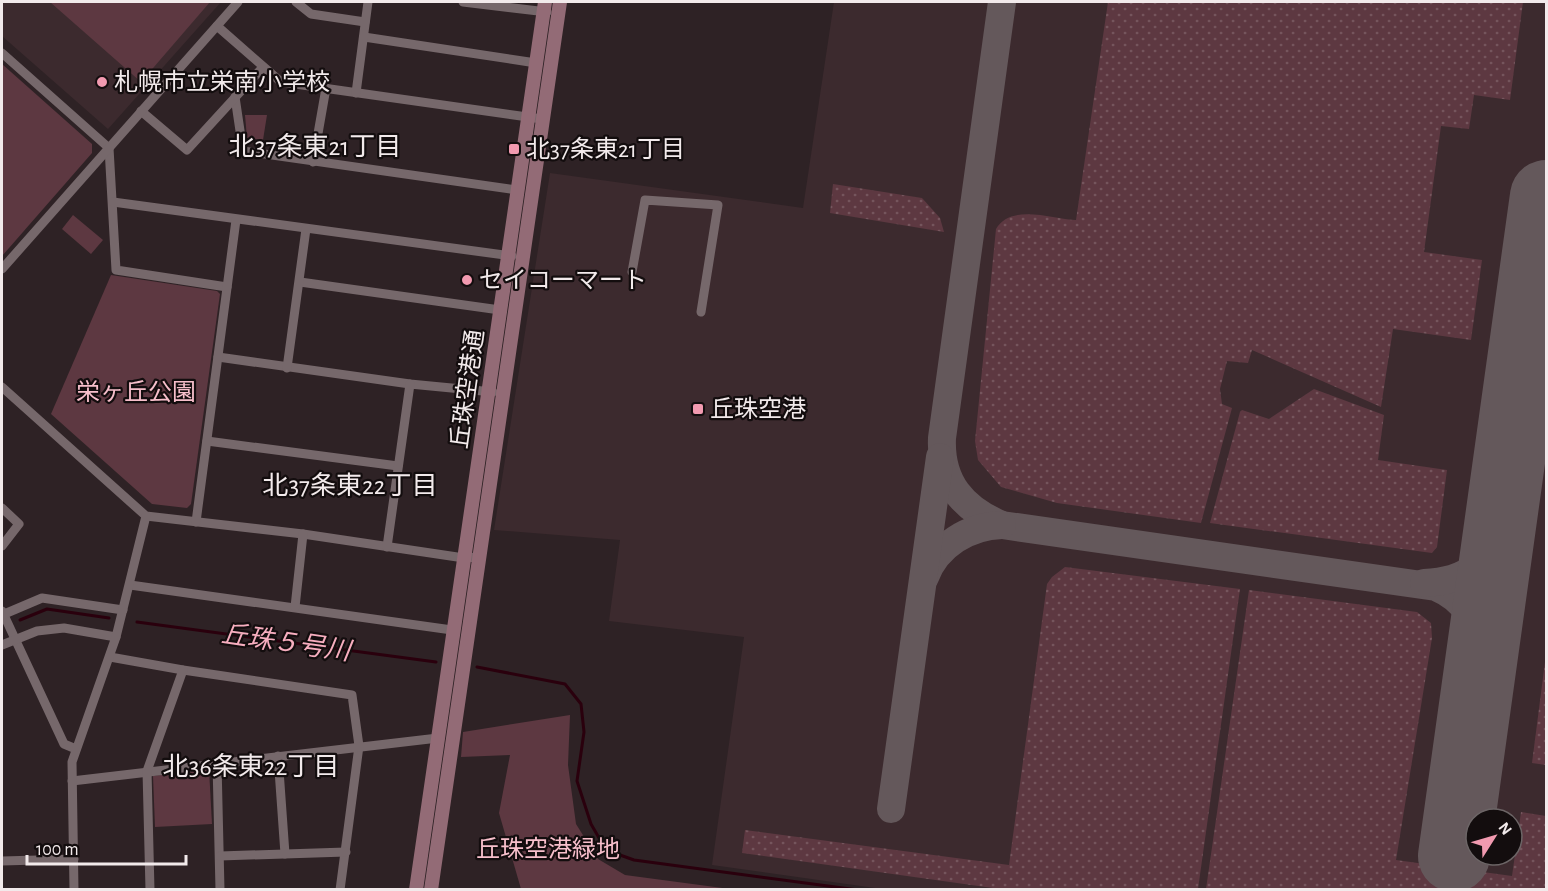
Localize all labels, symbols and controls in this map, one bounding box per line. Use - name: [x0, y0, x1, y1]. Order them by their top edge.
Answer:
- place label: 札幌市立栄南小学校: [114, 69, 330, 95]
- marker: 札幌市立栄南小学校: [95, 75, 109, 89]
- district label: 北37条東21丁目: [229, 132, 401, 160]
- place label: 北37条東21丁目: [526, 136, 685, 162]
- marker: 北37条東21丁目: [507, 142, 521, 156]
- place label: セイコーマート: [479, 269, 647, 293]
- marker: セイコーマート: [460, 273, 474, 287]
- street label: 丘珠空港通: [446, 328, 488, 450]
- park label: 栄ヶ丘公園: [76, 380, 196, 405]
- place label: 丘珠空港: [710, 396, 806, 422]
- marker: 丘珠空港: [691, 402, 705, 416]
- district label: 北37条東22丁目: [262, 471, 438, 499]
- water label: 丘珠５号川: [220, 620, 355, 665]
- district label: 北36条東22丁目: [163, 752, 339, 780]
- north arrow: [1464, 807, 1524, 867]
- text: N: [1495, 819, 1515, 838]
- scale bar: [27, 828, 186, 866]
- park label: 丘珠空港緑地: [476, 836, 620, 862]
- text: 100 m: [36, 841, 79, 859]

